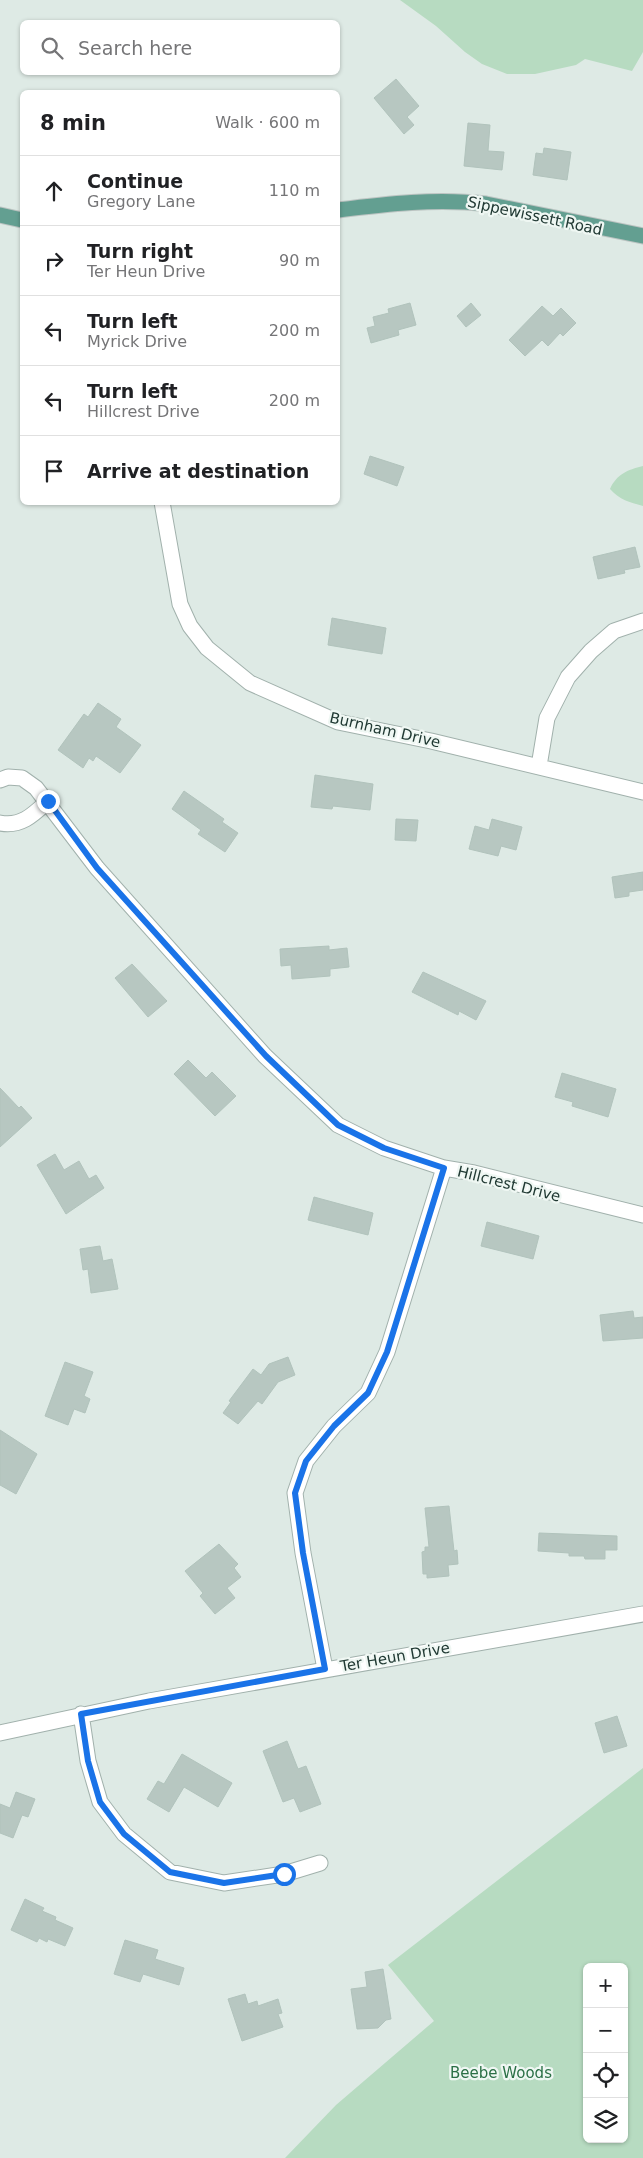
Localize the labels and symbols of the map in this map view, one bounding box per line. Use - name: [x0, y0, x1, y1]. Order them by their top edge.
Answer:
- street label: Sippewissett Road: [466, 193, 604, 239]
- street label: Burnham Drive: [328, 708, 442, 752]
- route end: [37, 790, 60, 813]
- street label: Hillcrest Drive: [456, 1162, 562, 1206]
- street label: Ter Heun Drive: [338, 1638, 451, 1676]
- route start: [273, 1863, 296, 1886]
- park label: Beebe Woods: [450, 2064, 552, 2082]

